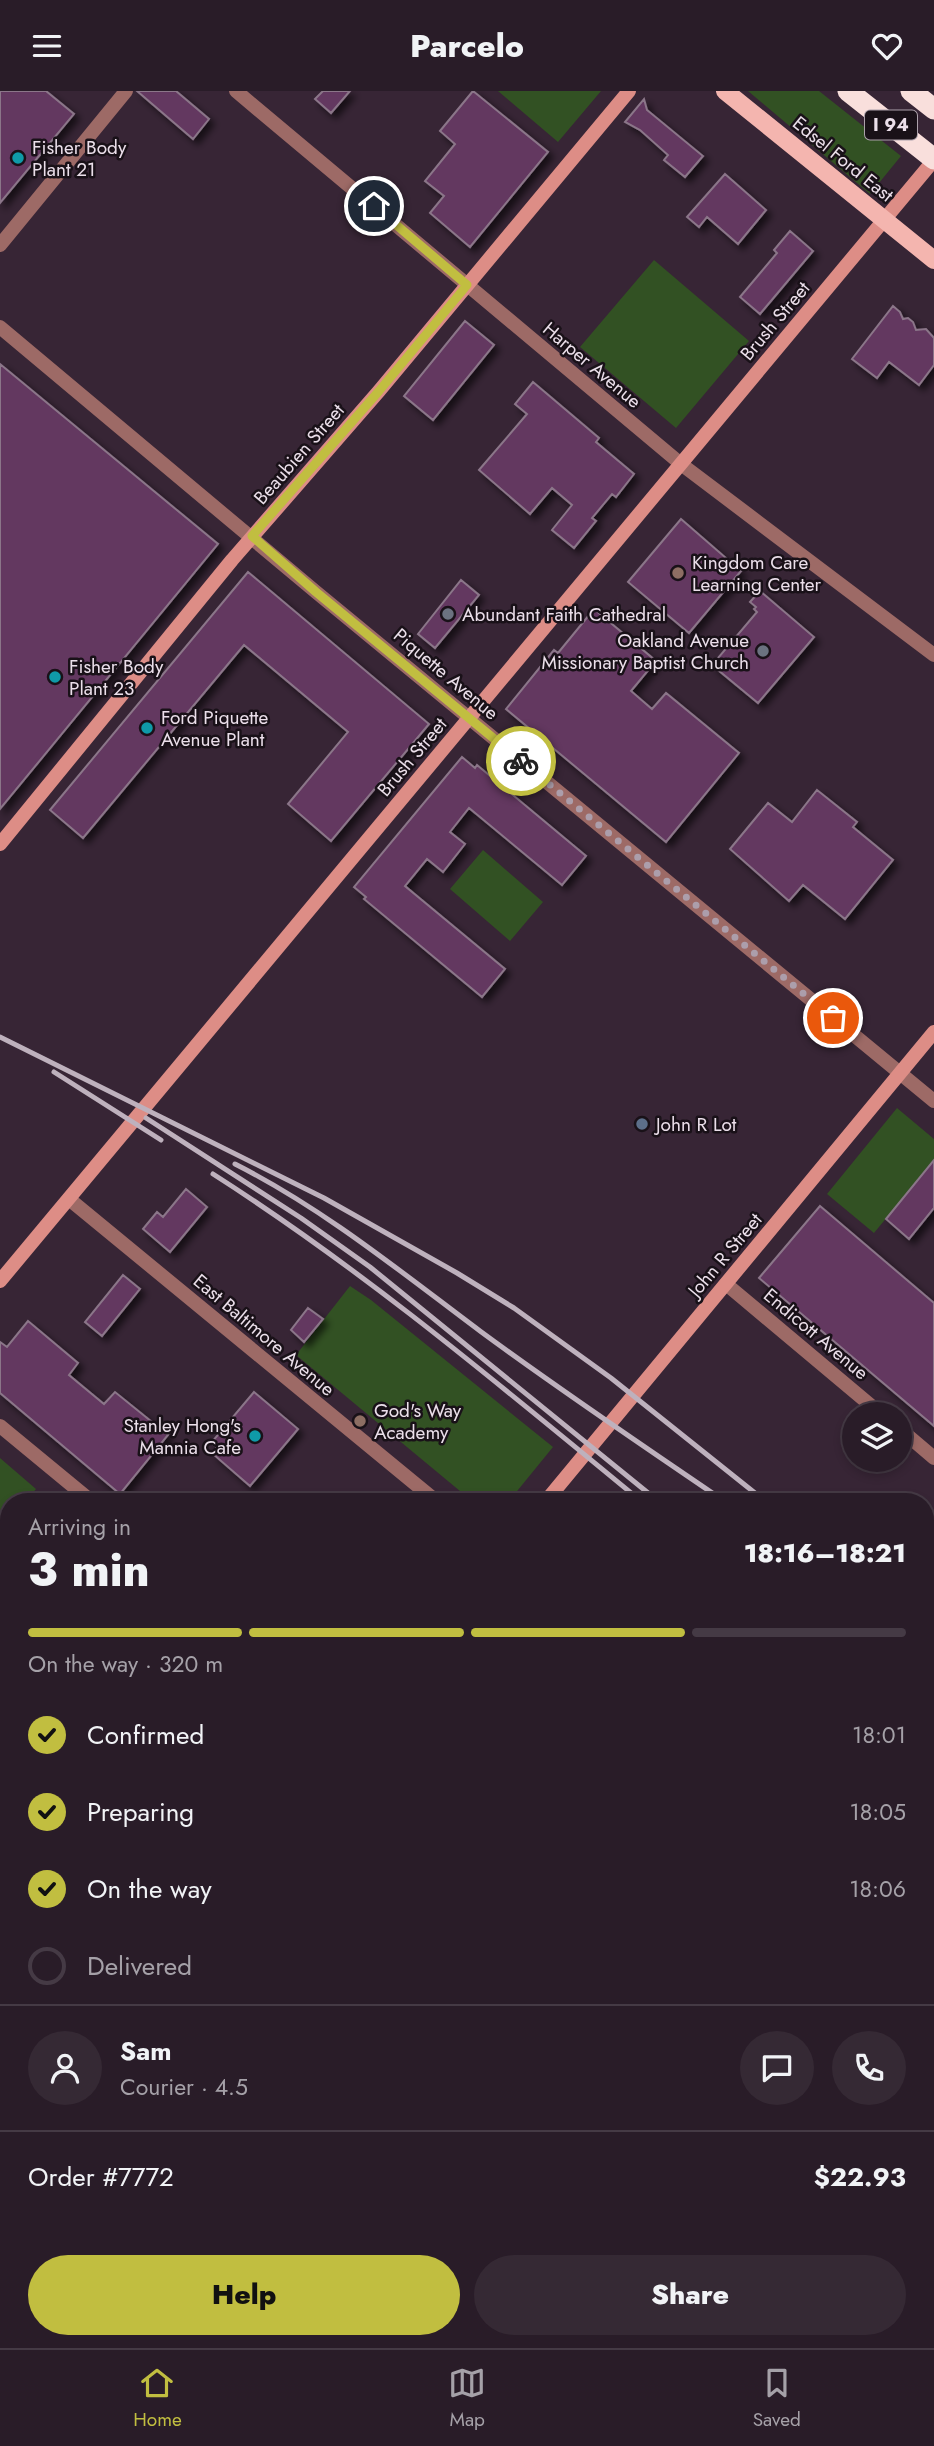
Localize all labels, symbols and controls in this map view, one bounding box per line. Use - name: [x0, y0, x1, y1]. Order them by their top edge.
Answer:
- text: Parcelo: [410, 23, 524, 69]
- icon: menu: [28, 27, 66, 65]
- icon: heart: [868, 27, 906, 65]
- street label: Edsel Ford East: [787, 110, 900, 208]
- road number: I 94: [865, 110, 917, 139]
- place label: Fisher Body Plant 21: [32, 134, 127, 183]
- marker: Fisher Body Plant 21: [10, 150, 26, 166]
- pin: [344, 176, 404, 236]
- icon: home: [355, 187, 393, 225]
- street label: Brush Street: [734, 275, 816, 366]
- street label: Harper Avenue: [537, 316, 647, 414]
- street label: Beaubien Street: [247, 397, 351, 510]
- place label: Kingdom Care Learning Center: [692, 549, 822, 598]
- marker: Kingdom Care Learning Center: [670, 565, 686, 581]
- place label: Abundant Faith Cathedral: [462, 601, 666, 628]
- marker: Abundant Faith Cathedral: [440, 606, 456, 622]
- street label: Piquette Avenue: [388, 622, 505, 726]
- place label: Oakland Avenue Missionary Baptist Church: [542, 627, 749, 676]
- marker: Oakland Avenue Missionary Baptist Church: [755, 643, 771, 659]
- place label: Fisher Body Plant 23: [69, 653, 164, 702]
- marker: Fisher Body Plant 23: [47, 669, 63, 685]
- place label: Ford Piquette Avenue Plant: [161, 704, 268, 753]
- street label: Brush Street: [371, 711, 453, 802]
- marker: Ford Piquette Avenue Plant: [139, 720, 155, 736]
- courier: [486, 726, 556, 796]
- icon: bike: [502, 742, 540, 780]
- pin: [803, 988, 863, 1048]
- icon: bag: [814, 999, 852, 1037]
- place label: John R Lot: [653, 1111, 737, 1138]
- marker: John R Lot: [634, 1116, 650, 1132]
- street label: John R Street: [680, 1207, 768, 1305]
- street label: East Baltimore Avenue: [187, 1268, 341, 1402]
- street label: Endicott Avenue: [758, 1282, 874, 1386]
- place label: God's Way Academy: [374, 1397, 462, 1446]
- map controls: [842, 1402, 912, 1472]
- button: layers: [842, 1402, 912, 1472]
- place label: Stanley Hong's Mannia Cafe: [124, 1412, 241, 1461]
- marker: God's Way Academy: [352, 1413, 368, 1429]
- marker: Stanley Hong's Mannia Cafe: [247, 1428, 263, 1444]
- text: Arriving in: [28, 1510, 131, 1544]
- text: 18:16–18:21: [744, 1534, 906, 1572]
- text: 3 min: [28, 1537, 150, 1603]
- text: On the way · 320 m: [28, 1647, 223, 1681]
- icon: check: [28, 1716, 66, 1754]
- text: Confirmed: [87, 1716, 204, 1754]
- text: 18:01: [852, 1718, 906, 1752]
- icon: check: [28, 1793, 66, 1831]
- text: Preparing: [87, 1793, 194, 1831]
- text: 18:05: [849, 1795, 906, 1829]
- icon: check: [28, 1870, 66, 1908]
- text: On the way: [87, 1870, 212, 1908]
- text: 18:06: [849, 1872, 906, 1906]
- text: Delivered: [87, 1947, 192, 1985]
- button: person: [28, 2031, 102, 2105]
- button: chat: [740, 2031, 814, 2105]
- button: phone: [832, 2031, 906, 2105]
- text: Sam: [120, 2032, 172, 2070]
- text: Courier · 4.5: [120, 2070, 248, 2104]
- text: Order #7772: [28, 2158, 174, 2196]
- text: $22.93: [814, 2158, 906, 2196]
- button: Help: [28, 2255, 460, 2335]
- button: Share: [474, 2255, 906, 2335]
- tab: Home: [133, 2364, 182, 2433]
- tab: Map: [448, 2364, 486, 2433]
- tab: Saved: [753, 2364, 801, 2433]

